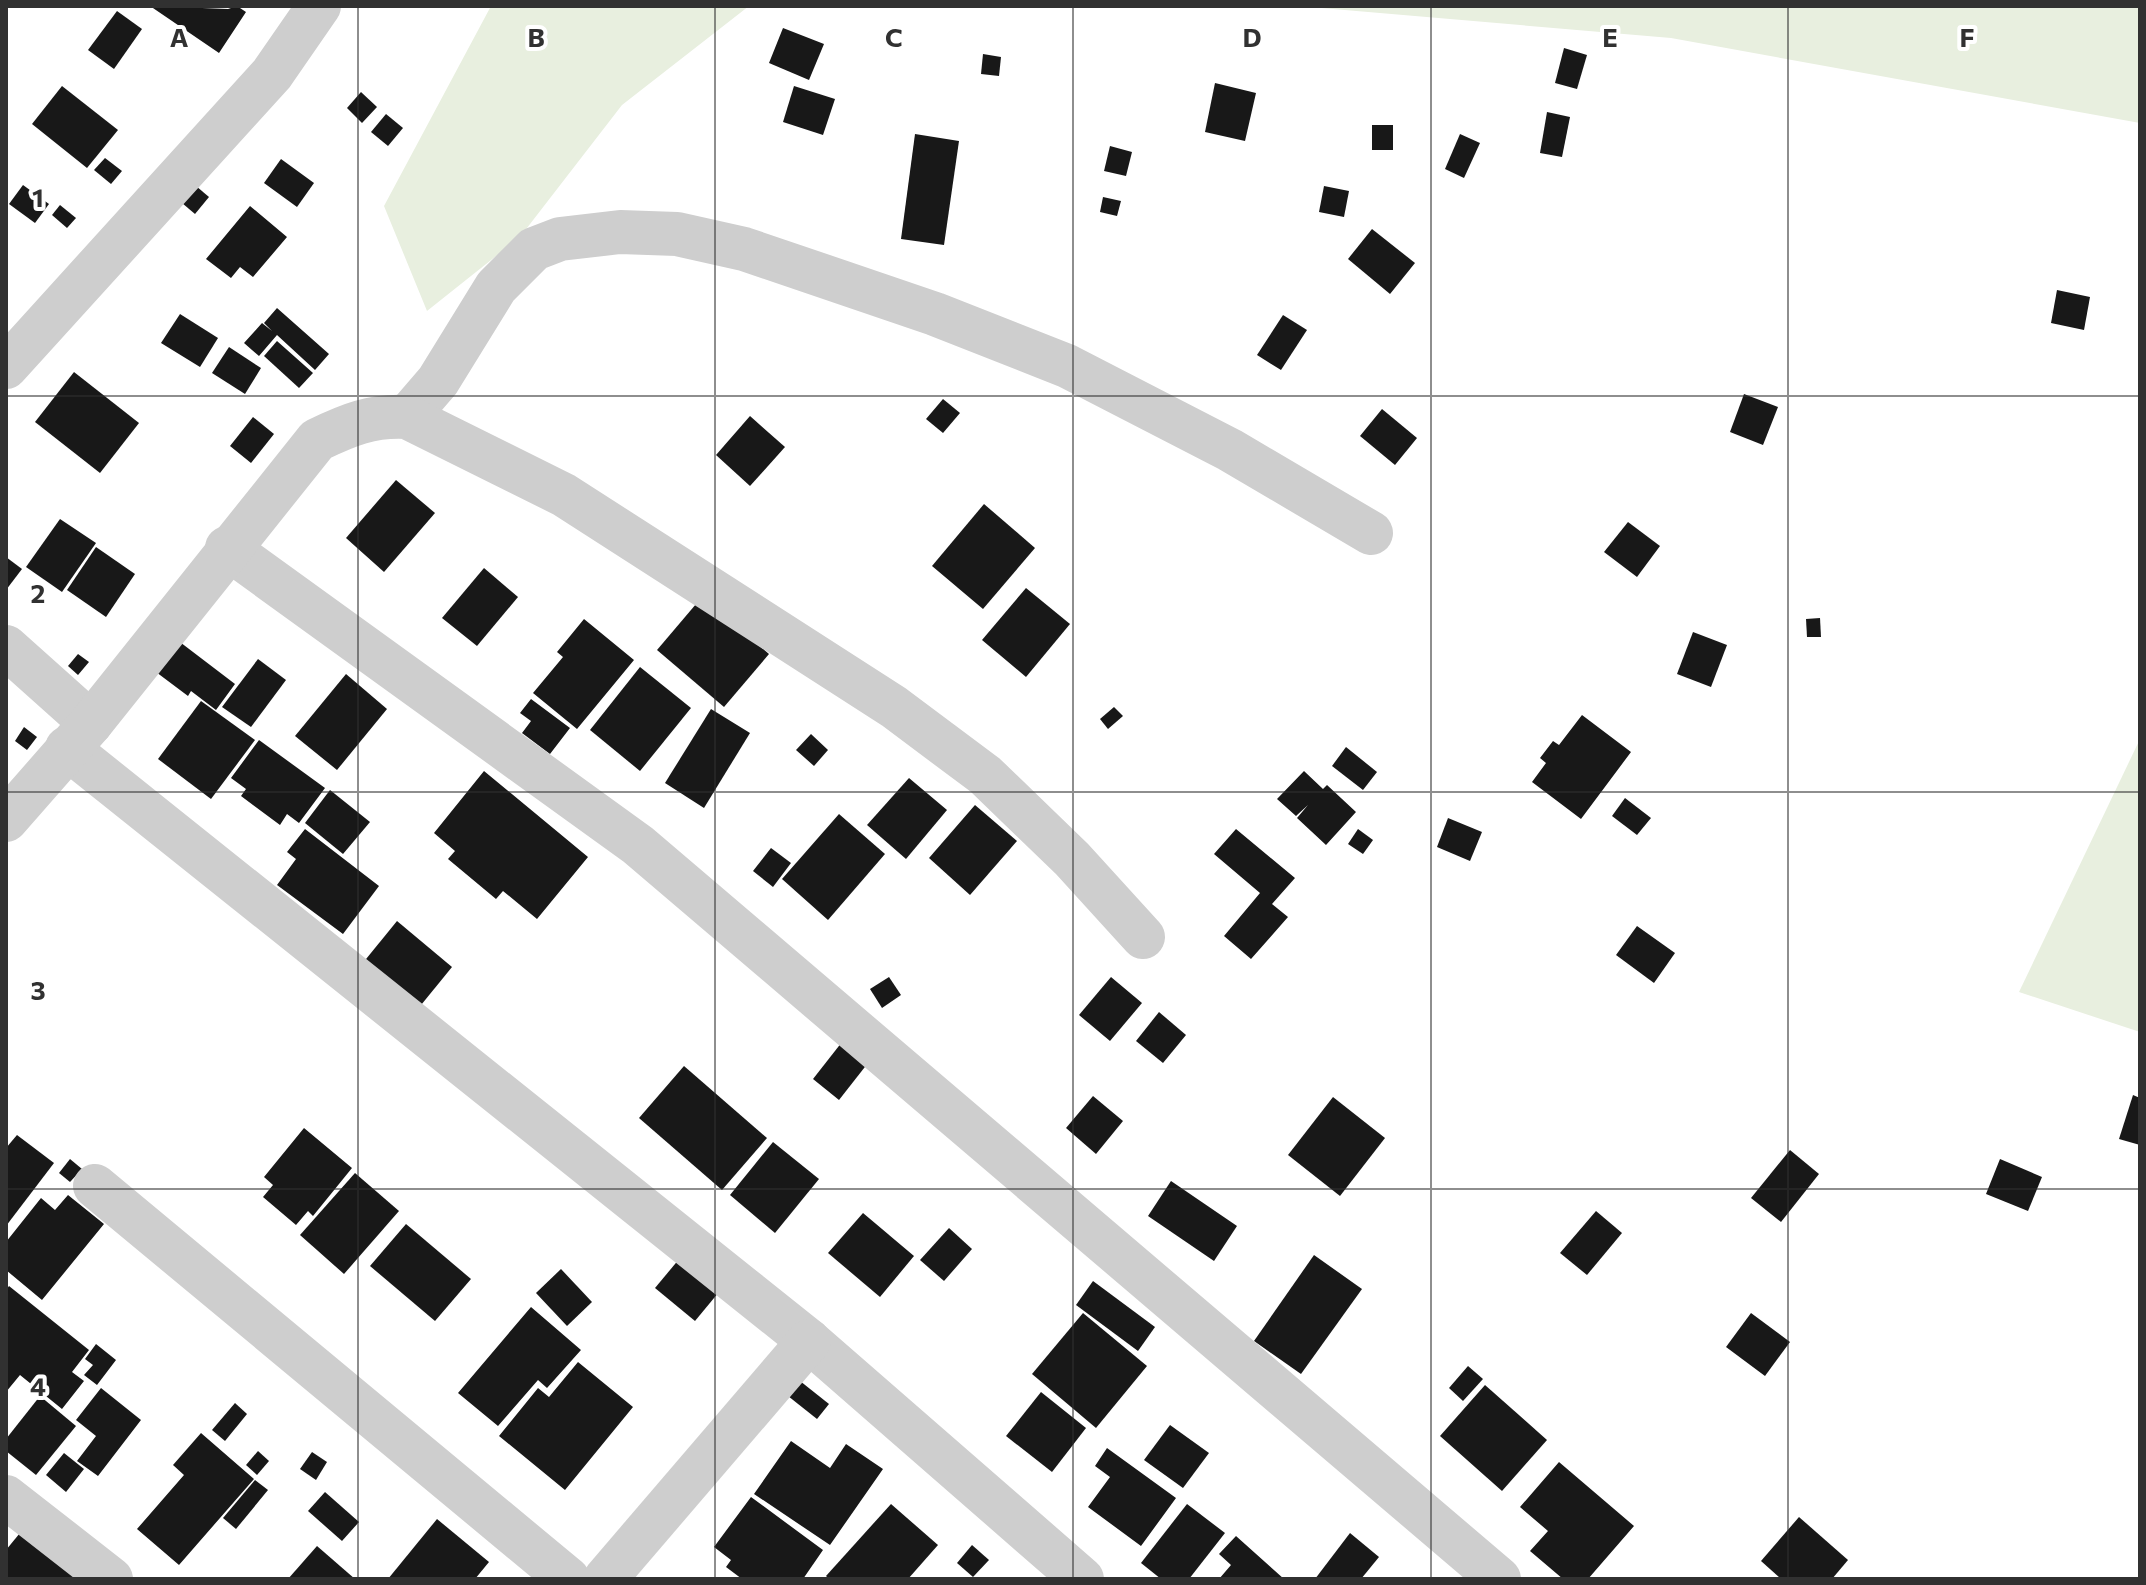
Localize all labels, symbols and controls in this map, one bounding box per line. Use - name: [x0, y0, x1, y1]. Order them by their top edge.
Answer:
- text: A: [170, 21, 189, 52]
- text: B: [527, 21, 545, 52]
- text: C: [885, 21, 903, 52]
- text: D: [1242, 21, 1262, 52]
- text: E: [1602, 21, 1618, 52]
- text: F: [1959, 21, 1975, 52]
- text: 1: [32, 181, 44, 212]
- text: 2: [31, 577, 45, 608]
- text: 3: [30, 974, 46, 1005]
- text: 4: [30, 1370, 46, 1401]

